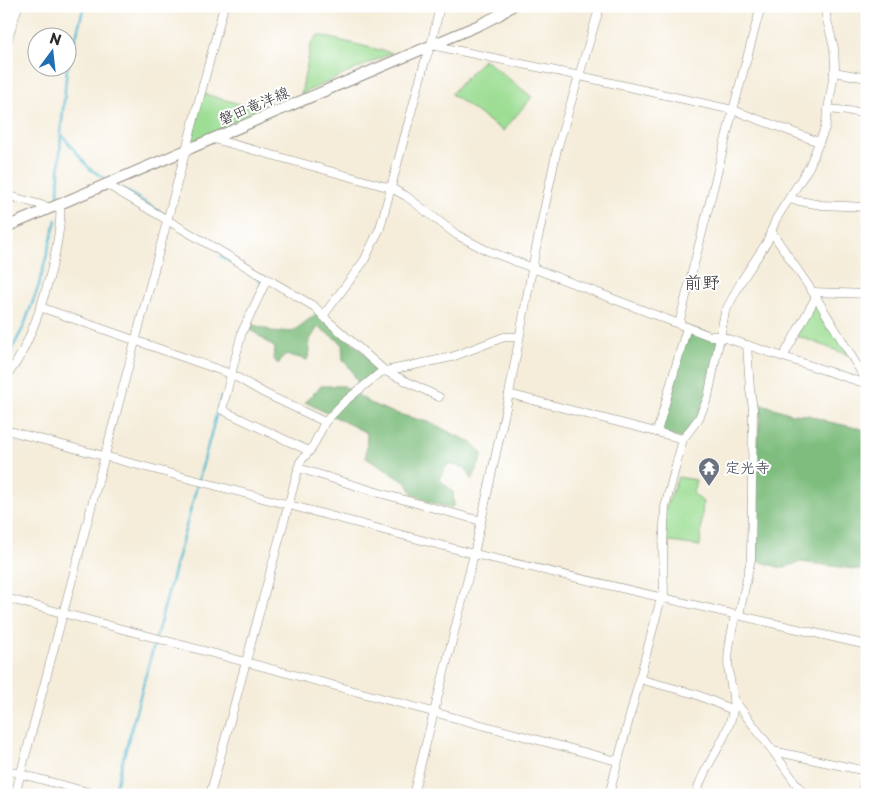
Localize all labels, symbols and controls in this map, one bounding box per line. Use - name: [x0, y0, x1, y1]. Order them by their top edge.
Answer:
- text: N: [47, 27, 64, 51]
- north arrow: [28, 28, 78, 78]
- street label: 磐田竜洋線: [214, 79, 292, 130]
- district label: 前野: [684, 268, 720, 295]
- place label: 定光寺: [725, 455, 770, 478]
- temple icon: 定光寺: [697, 456, 721, 487]

